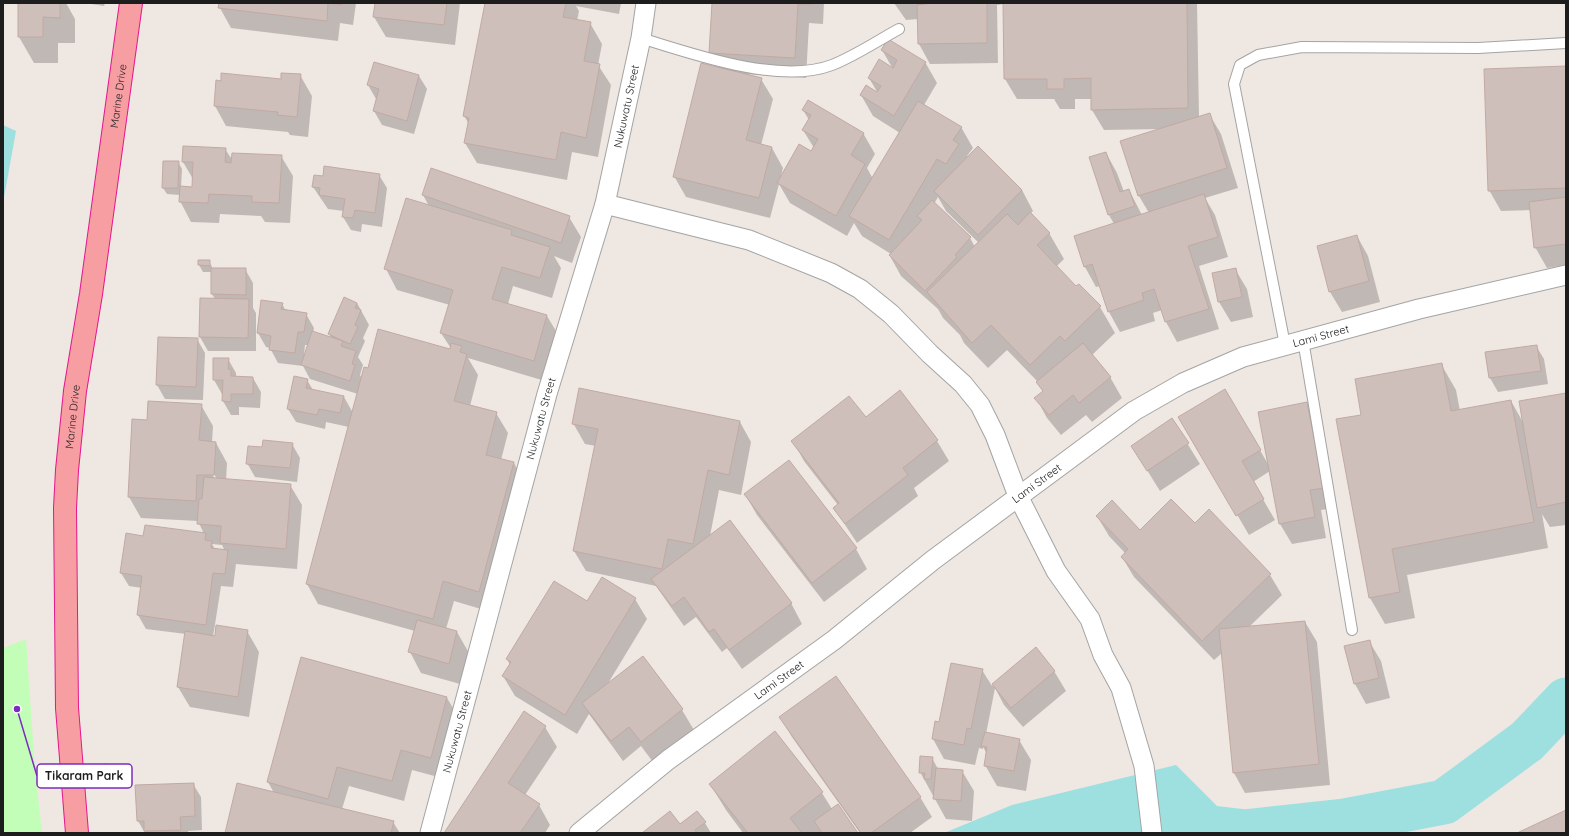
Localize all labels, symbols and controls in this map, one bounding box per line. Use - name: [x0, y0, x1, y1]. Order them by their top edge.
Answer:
- street label: Marine Drive: [107, 63, 130, 129]
- street label: Nukuwatu Street: [610, 63, 642, 149]
- street label: Lami Street: [1291, 321, 1351, 350]
- street label: Nukuwatu Street: [523, 376, 559, 461]
- street label: Marine Drive: [62, 384, 83, 450]
- street label: Lami Street: [1009, 460, 1064, 506]
- street label: Lami Street: [751, 657, 807, 702]
- street label: Nukuwatu Street: [439, 689, 475, 774]
- callout: Tikaram Park: [37, 764, 132, 788]
- text: Tikaram Park: [45, 768, 123, 783]

